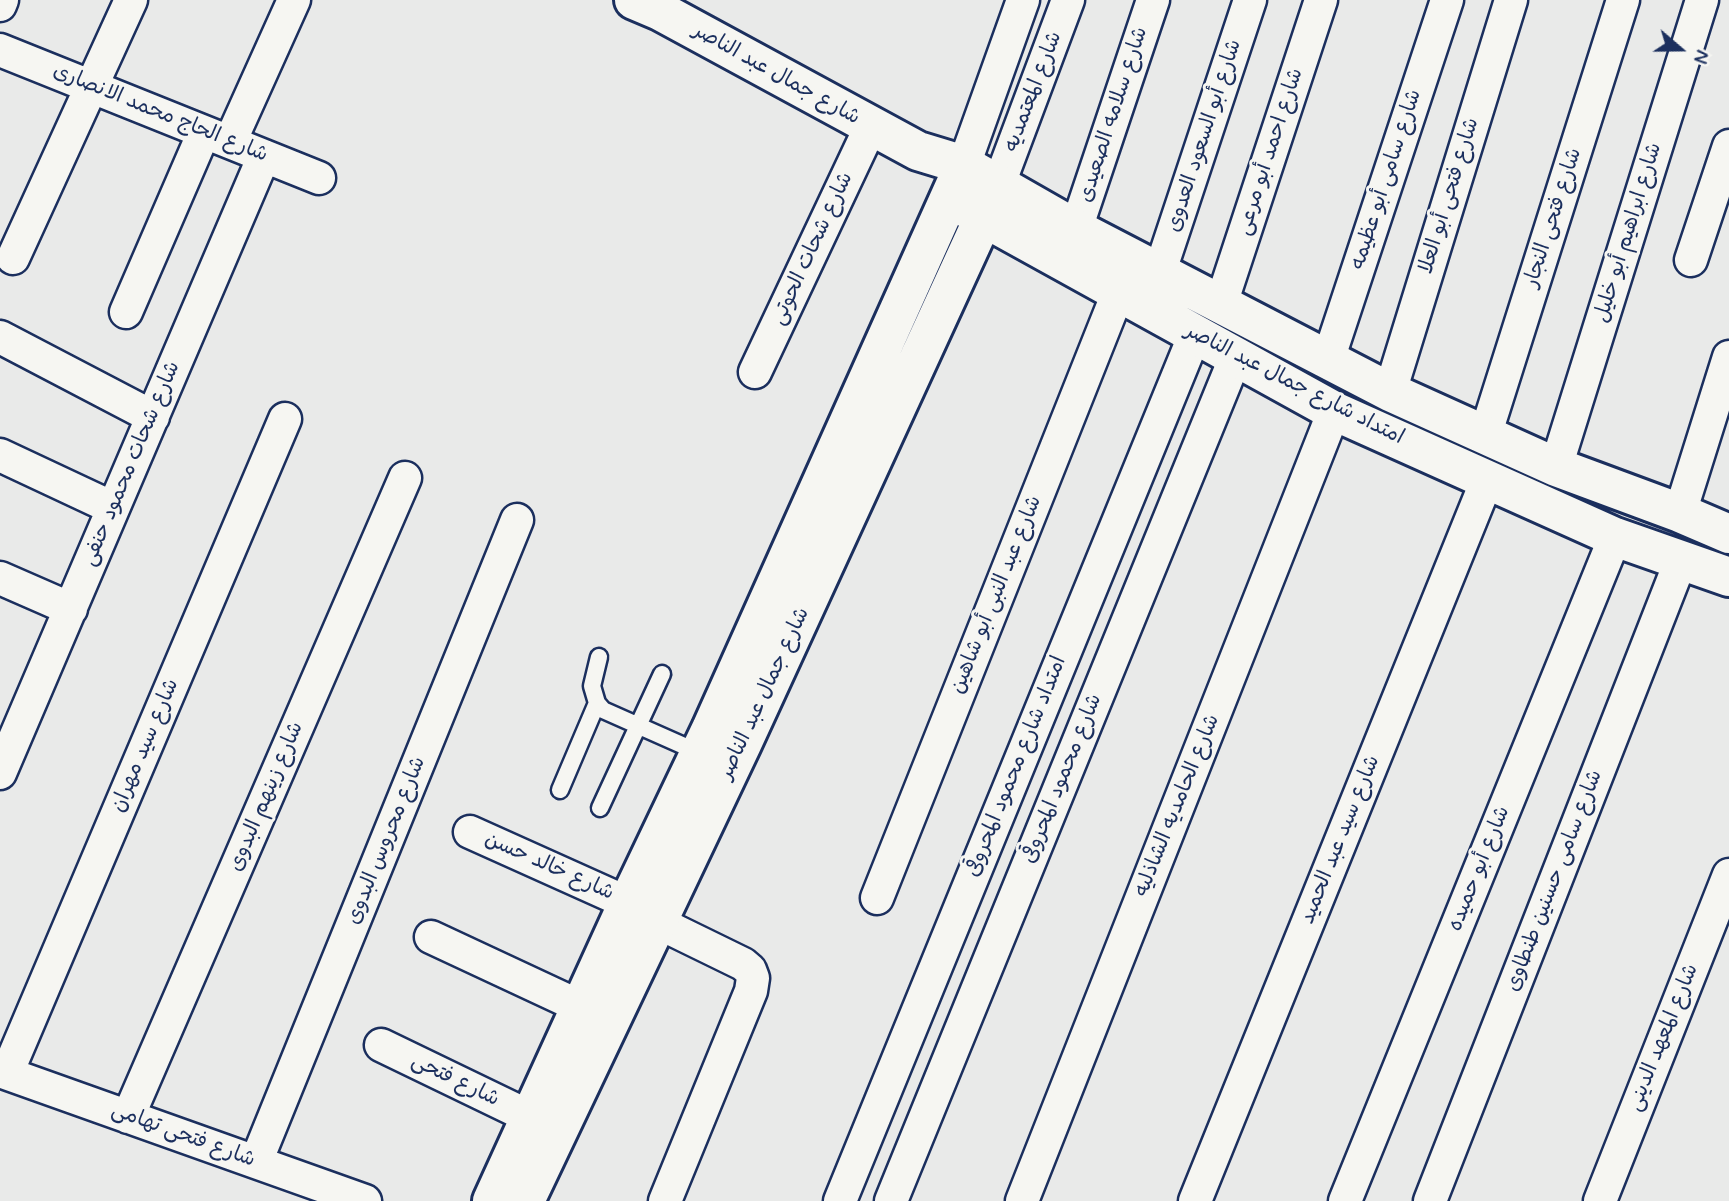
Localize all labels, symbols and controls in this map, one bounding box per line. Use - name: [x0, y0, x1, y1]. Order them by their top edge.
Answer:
- north arrow: [1645, 14, 1715, 84]
- street label: شارع جمال عبد الناصر: [688, 19, 864, 131]
- street label: شارع سلامه الصعيدى: [1074, 24, 1154, 206]
- street label: شارع المعتمديه: [1000, 28, 1068, 156]
- street label: شارع أبو السعود العدوى: [1162, 37, 1248, 235]
- text: N: [1686, 46, 1714, 67]
- street label: شارع الحاج محمد الانصارى: [49, 59, 271, 169]
- street label: شارع احمد أبو مرعى: [1232, 65, 1310, 239]
- street label: شارع سامى أبو عظيمه: [1346, 87, 1428, 273]
- street label: شارع فتحى أبو العلا: [1414, 115, 1486, 277]
- street label: شارع ابراهيم أبو خليل: [1590, 140, 1668, 326]
- street label: شارع فتحى النجار: [1520, 145, 1588, 291]
- street label: شارع شحات الحوتى: [767, 168, 859, 330]
- street label: امتداد شارع جمال عبد الناصر: [1180, 319, 1408, 451]
- street label: شارع شحات محمود حنفى: [77, 358, 187, 570]
- street label: شارع عبد النبى أبو شاهين: [946, 492, 1048, 698]
- street label: شارع جمال عبد الناصر: [714, 604, 816, 784]
- street label: امتداد شارع محمود المحروقى: [961, 653, 1073, 881]
- street label: شارع سيد مهران: [107, 675, 185, 817]
- street label: شارع محمود المحروقى: [1017, 691, 1109, 867]
- street label: شارع الحامديه الشاذليه: [1130, 711, 1226, 901]
- street label: شارع زينهم البدوى: [224, 718, 310, 876]
- street label: شارع سيد عبد الحميد: [1296, 752, 1386, 928]
- street label: شارع محروس البدوى: [342, 753, 432, 929]
- street label: شارع سامى حسنين طنطاوى: [1501, 767, 1609, 995]
- street label: شارع أبو حميده: [1443, 803, 1517, 935]
- street label: شارع خالد حسن: [480, 827, 618, 907]
- street label: شارع المعهد الدينى: [1623, 961, 1705, 1115]
- street label: شارع فتحى: [407, 1049, 503, 1113]
- street label: شارع فتحى تهامى: [108, 1098, 258, 1174]

